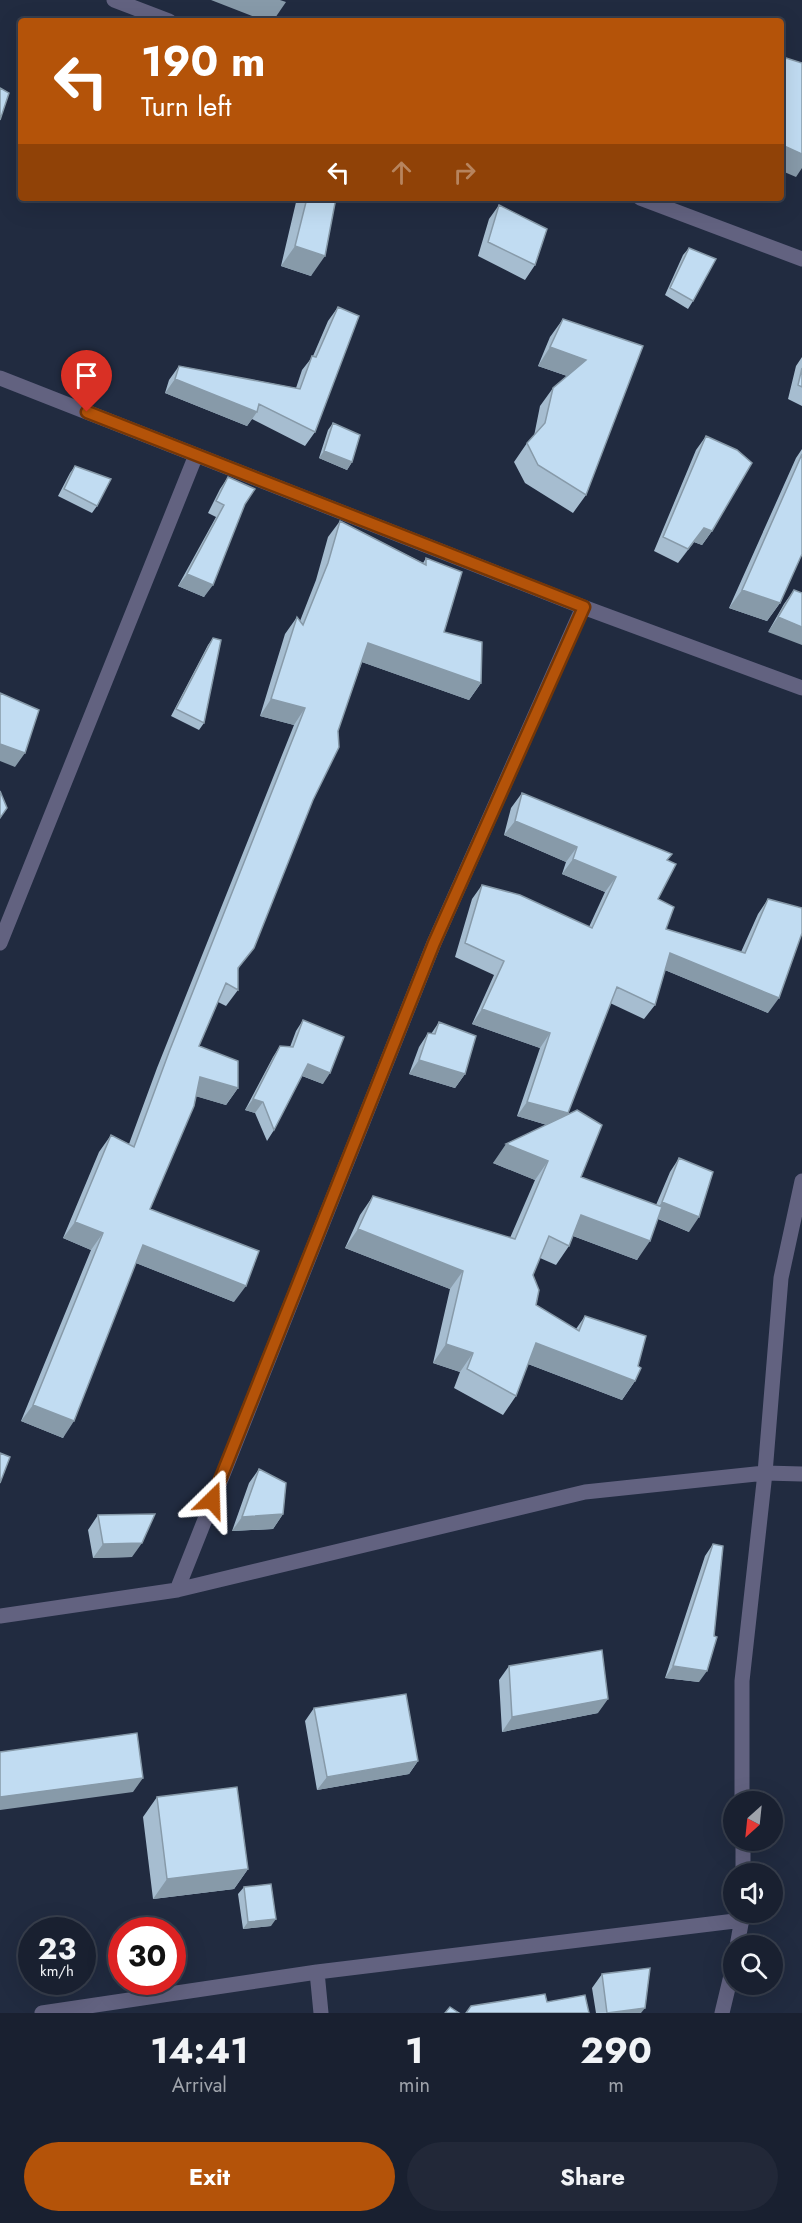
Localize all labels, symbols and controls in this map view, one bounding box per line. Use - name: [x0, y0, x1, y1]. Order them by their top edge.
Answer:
- text: 190 m: [141, 31, 265, 92]
- icon: left: [42, 42, 120, 120]
- text: Turn left: [141, 87, 231, 126]
- icon: left: [322, 156, 355, 189]
- icon: ahead: [385, 156, 418, 189]
- icon: right: [448, 156, 481, 189]
- pin: [61, 350, 112, 412]
- icon: arrive: [70, 359, 103, 392]
- position arrow: [180, 1468, 244, 1532]
- north arrow: [723, 1791, 783, 1851]
- map controls: [723, 1791, 783, 1995]
- button: sound: [723, 1863, 783, 1923]
- speed limit sign: 30: [108, 1917, 186, 1995]
- text: 23: [38, 1927, 76, 1970]
- button: search: [723, 1935, 783, 1995]
- text: km/h: [40, 1960, 74, 1982]
- text: 14:41: [150, 2024, 249, 2076]
- text: 1: [405, 2024, 424, 2076]
- text: 290: [580, 2024, 652, 2076]
- text: Arrival: [172, 2071, 227, 2100]
- text: min: [399, 2071, 430, 2100]
- text: m: [608, 2071, 624, 2100]
- button: Exit: [24, 2142, 395, 2211]
- button: Share: [407, 2142, 778, 2211]

